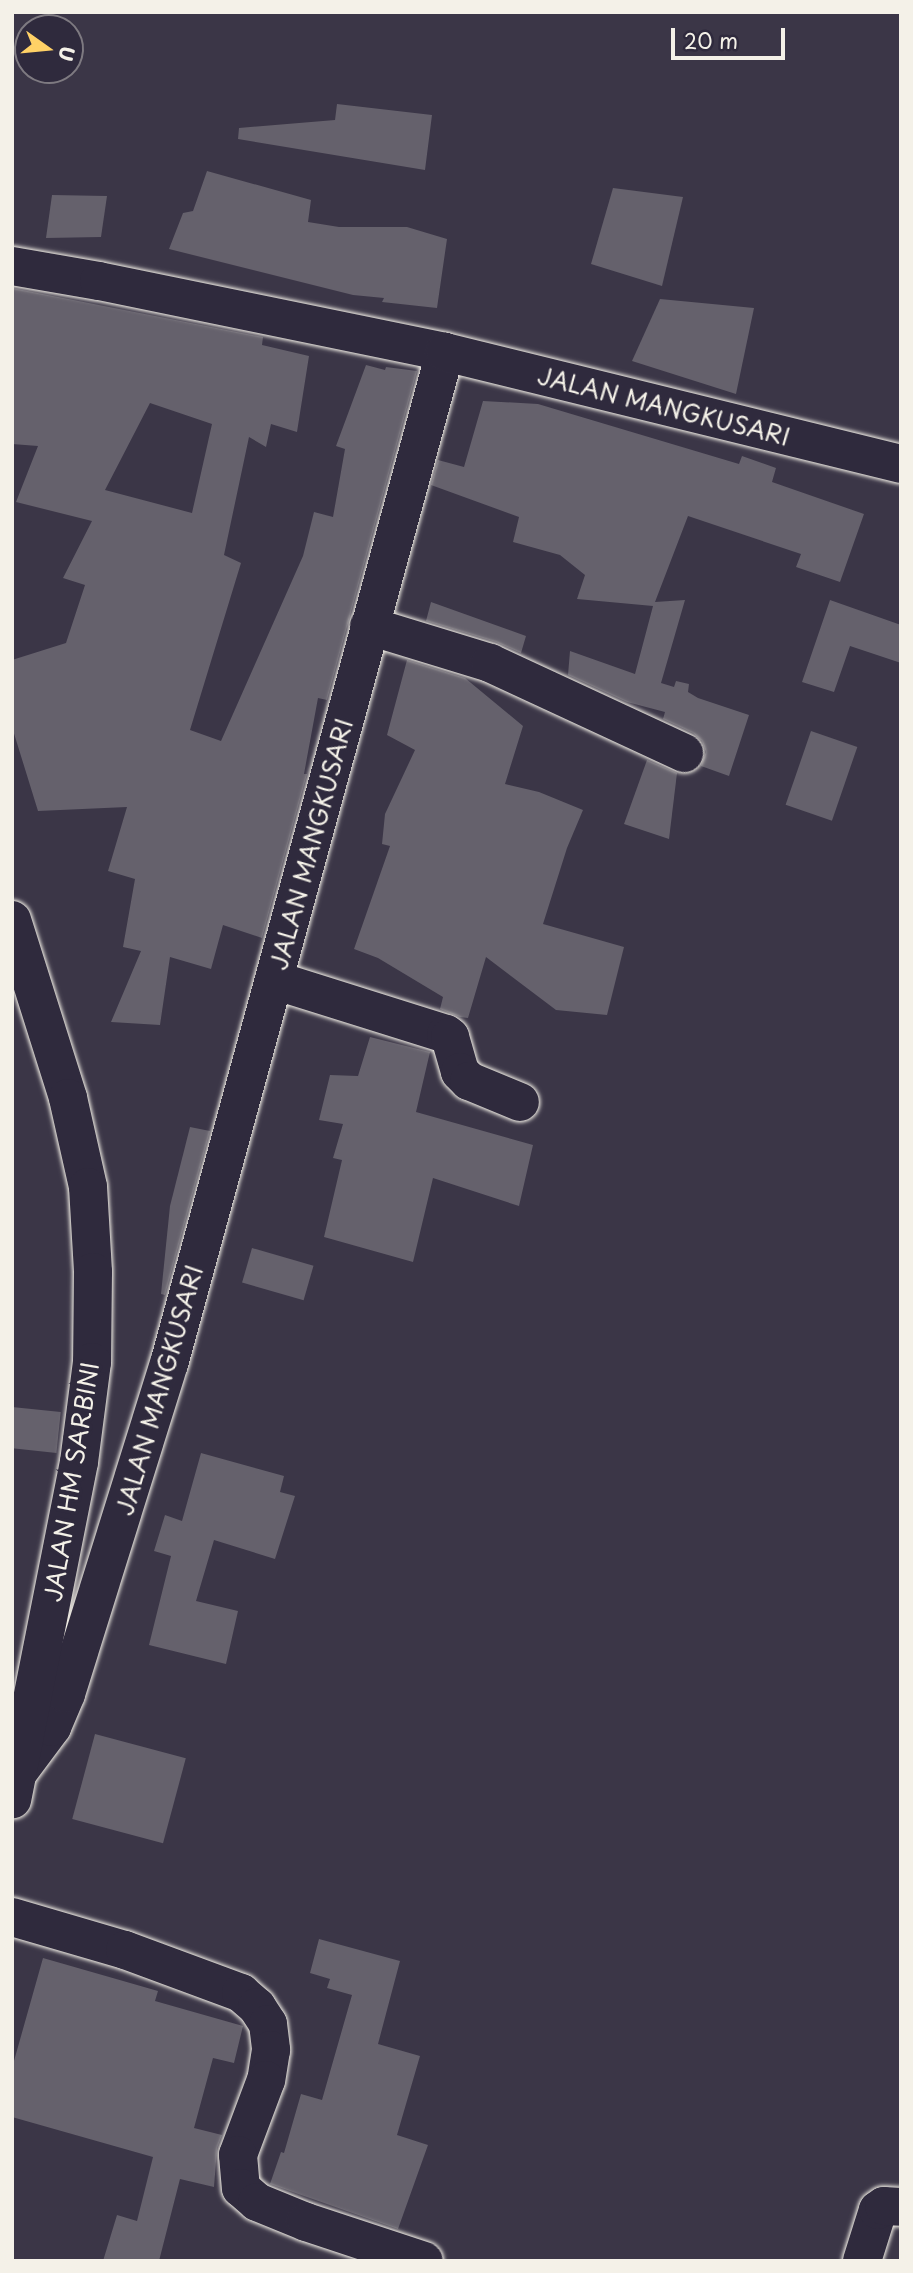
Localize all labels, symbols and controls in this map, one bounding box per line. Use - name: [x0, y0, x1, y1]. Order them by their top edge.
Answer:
- north arrow: [14, 14, 84, 84]
- scale bar: [675, 14, 789, 58]
- text: 20 m: [684, 24, 738, 56]
- text: U: [52, 43, 83, 65]
- street label: JALAN MANGKUSARI: [535, 361, 793, 451]
- street label: JALAN MANGKUSARI: [264, 716, 358, 972]
- street label: JALAN MANGKUSARI: [110, 1262, 208, 1518]
- street label: JALAN HM SARBINI: [38, 1362, 104, 1602]

